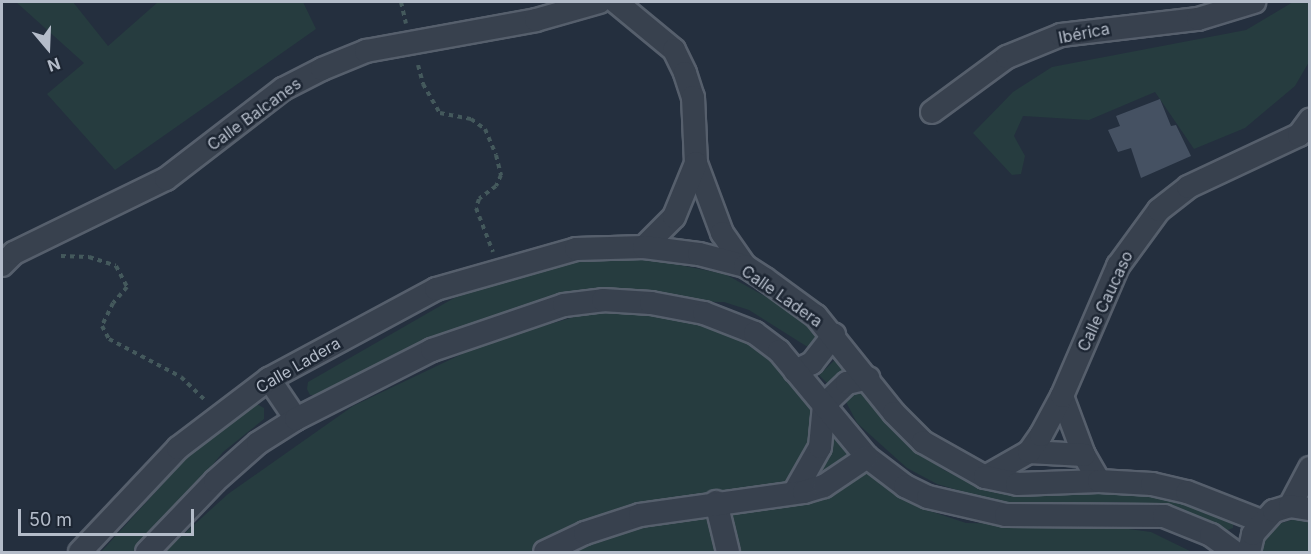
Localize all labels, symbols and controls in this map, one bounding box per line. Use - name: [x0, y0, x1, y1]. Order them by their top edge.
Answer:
- north arrow: [18, 18, 78, 78]
- street label: Ibérica: [1057, 19, 1111, 47]
- text: N: [45, 54, 63, 76]
- street label: Calle Balcanes: [203, 74, 305, 154]
- street label: Calle Caucaso: [1073, 248, 1137, 354]
- street label: Calle Ladera: [738, 261, 826, 331]
- street label: Calle Ladera: [252, 333, 344, 397]
- scale bar: [21, 497, 196, 535]
- text: 50 m: [29, 509, 72, 530]

